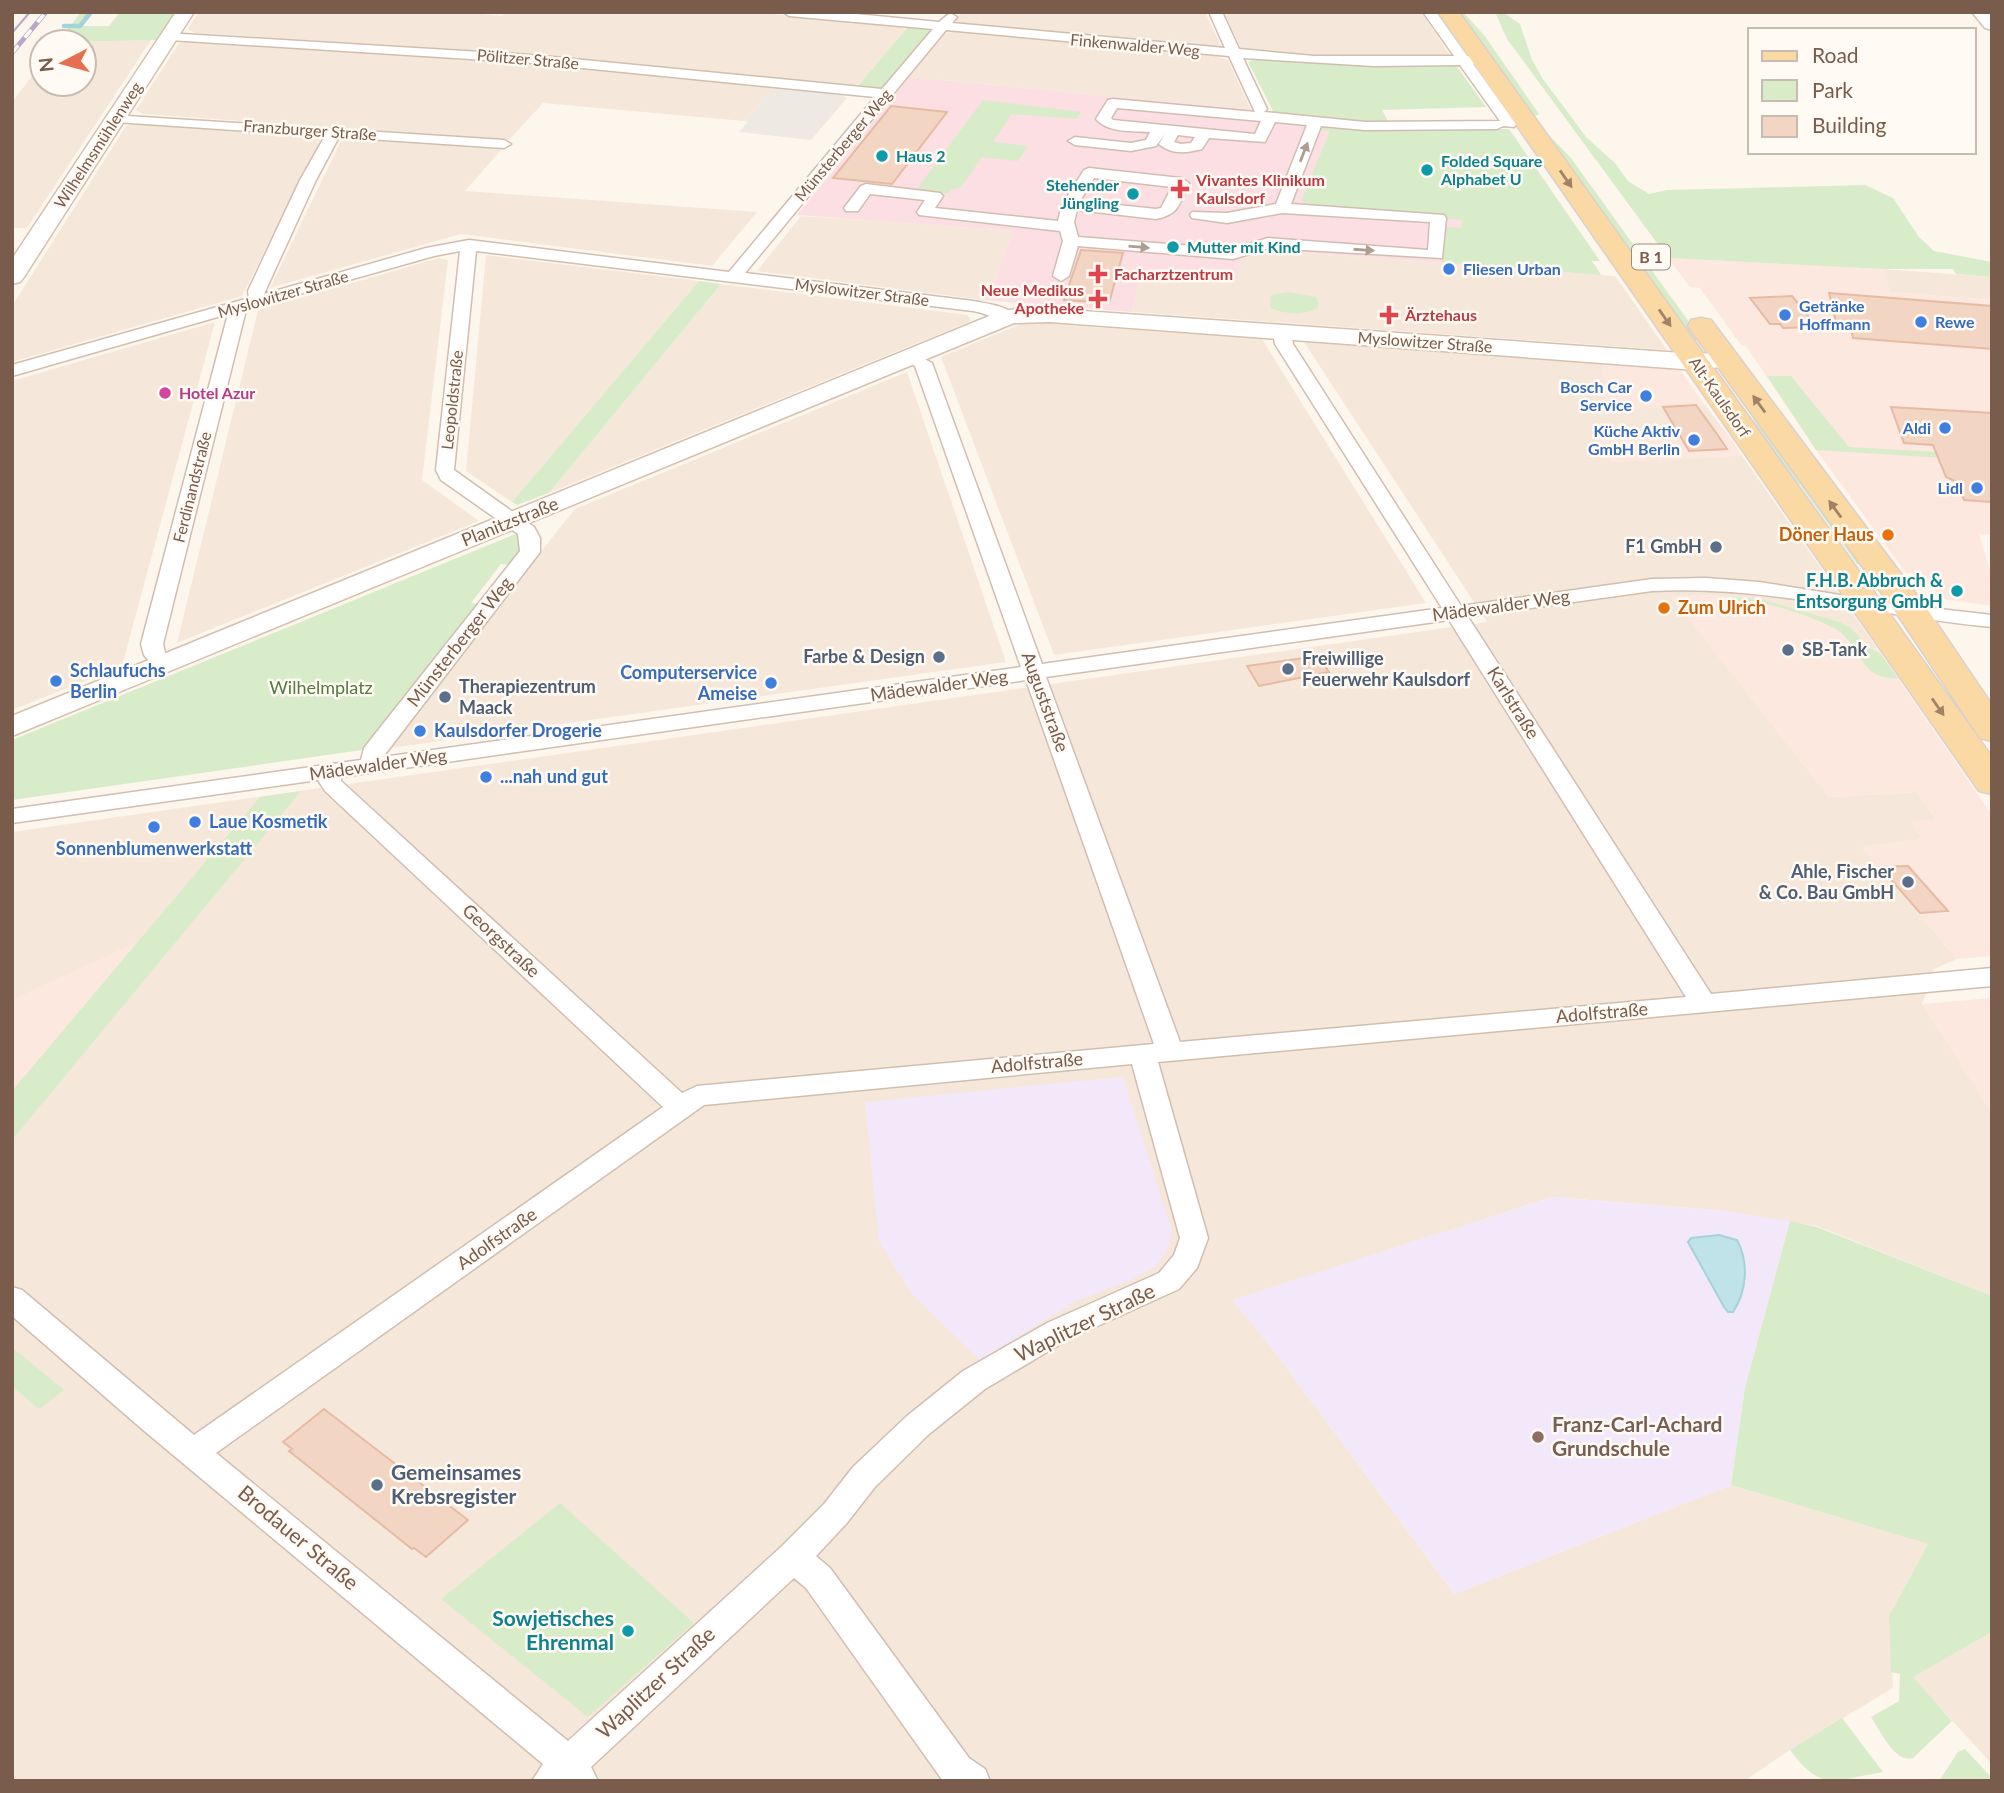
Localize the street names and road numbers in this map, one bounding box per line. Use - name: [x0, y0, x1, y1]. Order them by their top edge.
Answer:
- street label: Finkenwalder Weg: [1069, 29, 1201, 60]
- street label: Pölitzer Straße: [476, 45, 580, 72]
- street label: Wilhelmsmühlenweg: [50, 78, 146, 211]
- street label: Münsterberger Weg: [790, 85, 895, 205]
- street label: Franzburger Straße: [243, 115, 377, 144]
- road number: B 1: [1632, 244, 1670, 270]
- street label: Myslowitzer Straße: [215, 266, 350, 321]
- street label: Myslowitzer Straße: [794, 274, 930, 309]
- street label: Myslowitzer Straße: [1357, 327, 1493, 356]
- street label: Leopoldstraße: [437, 349, 466, 451]
- street label: Alt-Kaulsdorf: [1686, 353, 1755, 441]
- street label: Ferdinandstraße: [169, 429, 215, 544]
- street label: Planitzstraße: [458, 492, 561, 550]
- street label: Münsterberger Weg: [402, 572, 517, 711]
- street label: Mädewalder Weg: [1431, 584, 1571, 626]
- street label: Auguststraße: [1018, 648, 1074, 755]
- street label: Karlstraße: [1483, 662, 1545, 743]
- street label: Mädewalder Weg: [869, 664, 1009, 706]
- street label: Mädewalder Weg: [308, 743, 448, 785]
- street label: Georgstraße: [458, 899, 545, 982]
- street label: Adolfstraße: [1555, 997, 1649, 1027]
- street label: Adolfstraße: [990, 1047, 1084, 1077]
- street label: Adolfstraße: [452, 1203, 541, 1274]
- street label: Waplitzer Straße: [1010, 1277, 1159, 1366]
- street label: Brodauer Straße: [234, 1479, 364, 1595]
- street label: Waplitzer Straße: [591, 1621, 719, 1743]

